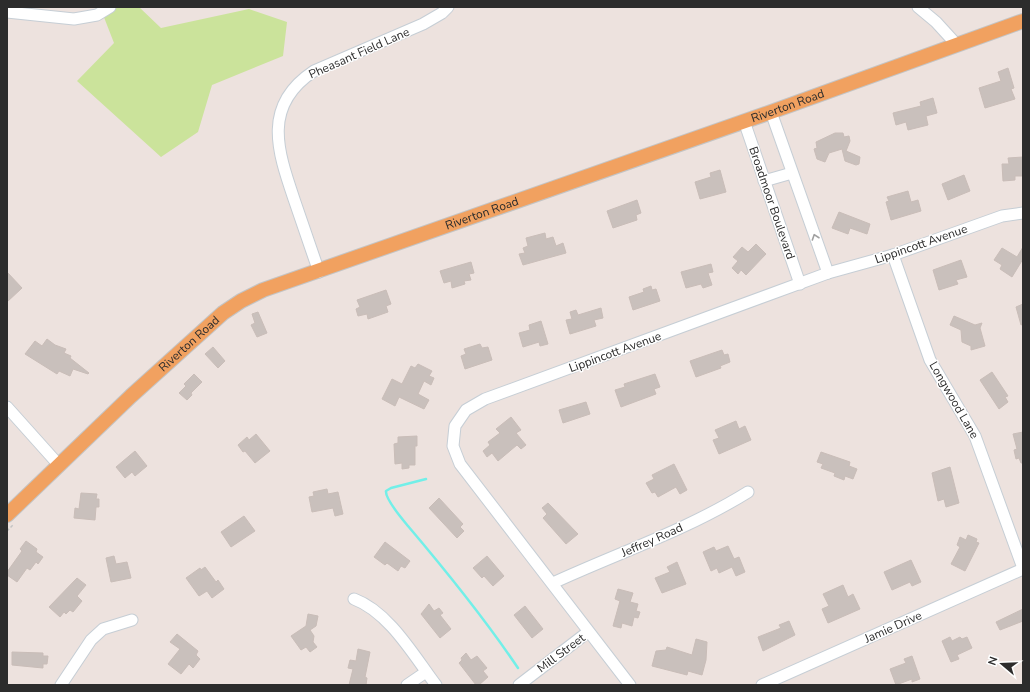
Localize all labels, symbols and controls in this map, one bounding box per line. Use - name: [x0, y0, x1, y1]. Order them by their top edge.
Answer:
- street label: Pheasant Field Lane: [306, 24, 412, 82]
- street label: Riverton Road: [749, 85, 826, 126]
- street label: Broadmoor Boulevard: [745, 144, 799, 262]
- street label: Riverton Road: [443, 193, 521, 234]
- street label: Lippincott Avenue: [872, 221, 970, 267]
- one-way arrow: [811, 233, 820, 240]
- street label: Riverton Road: [155, 312, 223, 375]
- street label: Lippincott Avenue: [567, 328, 663, 376]
- street label: Longwood Lane: [925, 359, 983, 441]
- street label: Jeffrey Road: [618, 519, 685, 561]
- street label: Jamie Drive: [861, 607, 924, 647]
- street label: Mill Street: [534, 629, 589, 676]
- north arrow: [982, 644, 1022, 684]
- text: N: [985, 655, 1001, 667]

